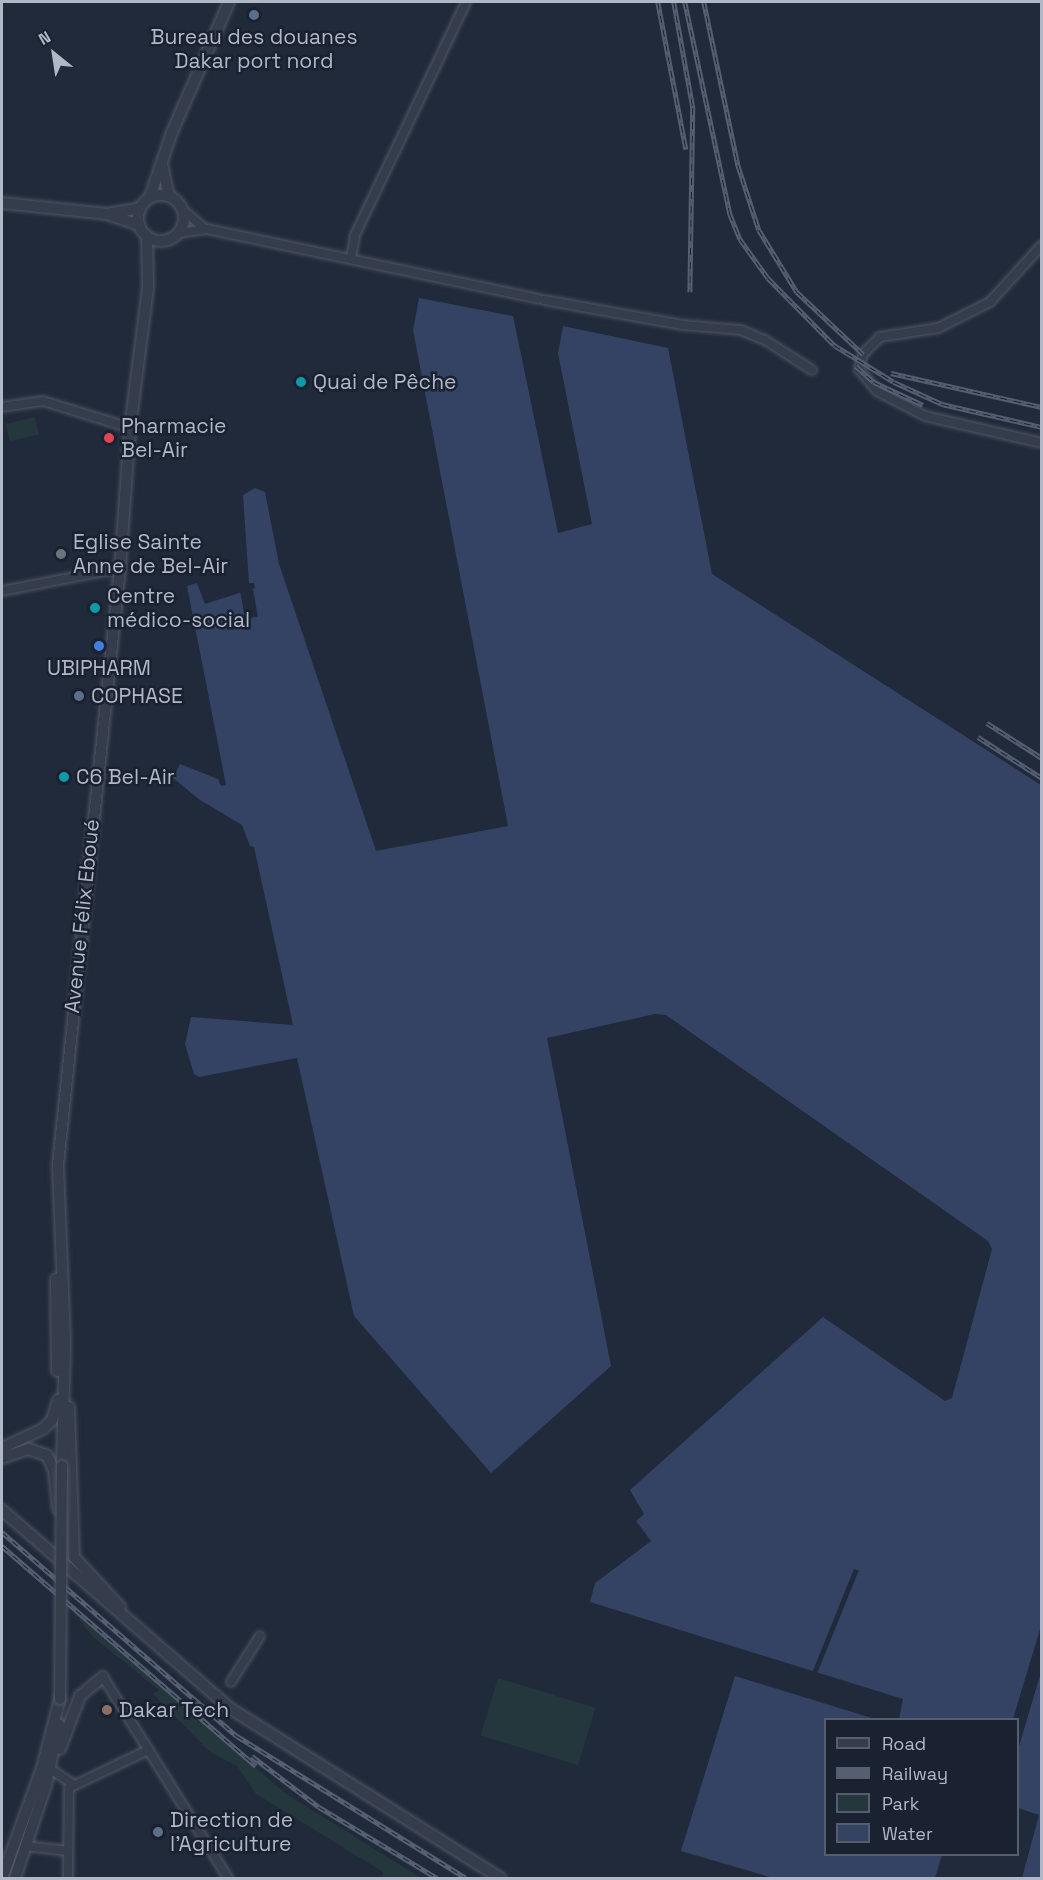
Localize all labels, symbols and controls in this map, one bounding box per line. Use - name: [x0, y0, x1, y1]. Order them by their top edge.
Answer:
- marker: Bureau des douanes Dakar port nord: [247, 8, 261, 22]
- north arrow: [24, 24, 84, 84]
- place label: Bureau des douanes Dakar port nord: [151, 24, 357, 74]
- text: N: [35, 26, 55, 50]
- place label: Quai de Pêche: [313, 369, 456, 395]
- marker: Quai de Pêche: [294, 375, 308, 389]
- place label: Pharmacie Bel-Air: [121, 413, 226, 463]
- marker: Pharmacie Bel-Air: [102, 431, 116, 445]
- place label: Eglise Sainte Anne de Bel-Air: [73, 529, 228, 579]
- marker: Eglise Sainte Anne de Bel-Air: [54, 547, 68, 561]
- place label: Centre médico-social: [107, 583, 250, 633]
- marker: Centre médico-social: [88, 601, 102, 615]
- marker: UBIPHARM: [92, 639, 106, 653]
- place label: UBIPHARM: [47, 655, 151, 681]
- place label: COPHASE: [91, 683, 183, 709]
- marker: COPHASE: [72, 689, 86, 703]
- place label: C6 Bel-Air: [76, 764, 175, 790]
- marker: C6 Bel-Air: [57, 770, 71, 784]
- street label: Avenue Félix Eboué: [59, 818, 105, 1014]
- place label: Dakar Tech: [119, 1697, 230, 1723]
- marker: Dakar Tech: [100, 1703, 114, 1717]
- legend: [824, 1718, 1019, 1856]
- text: Road: [882, 1732, 926, 1755]
- text: Railway: [882, 1762, 948, 1785]
- text: Park: [882, 1792, 919, 1815]
- place label: Direction de l'Agriculture: [170, 1807, 293, 1857]
- text: Water: [882, 1822, 933, 1845]
- marker: Direction de l'Agriculture: [151, 1825, 165, 1839]

